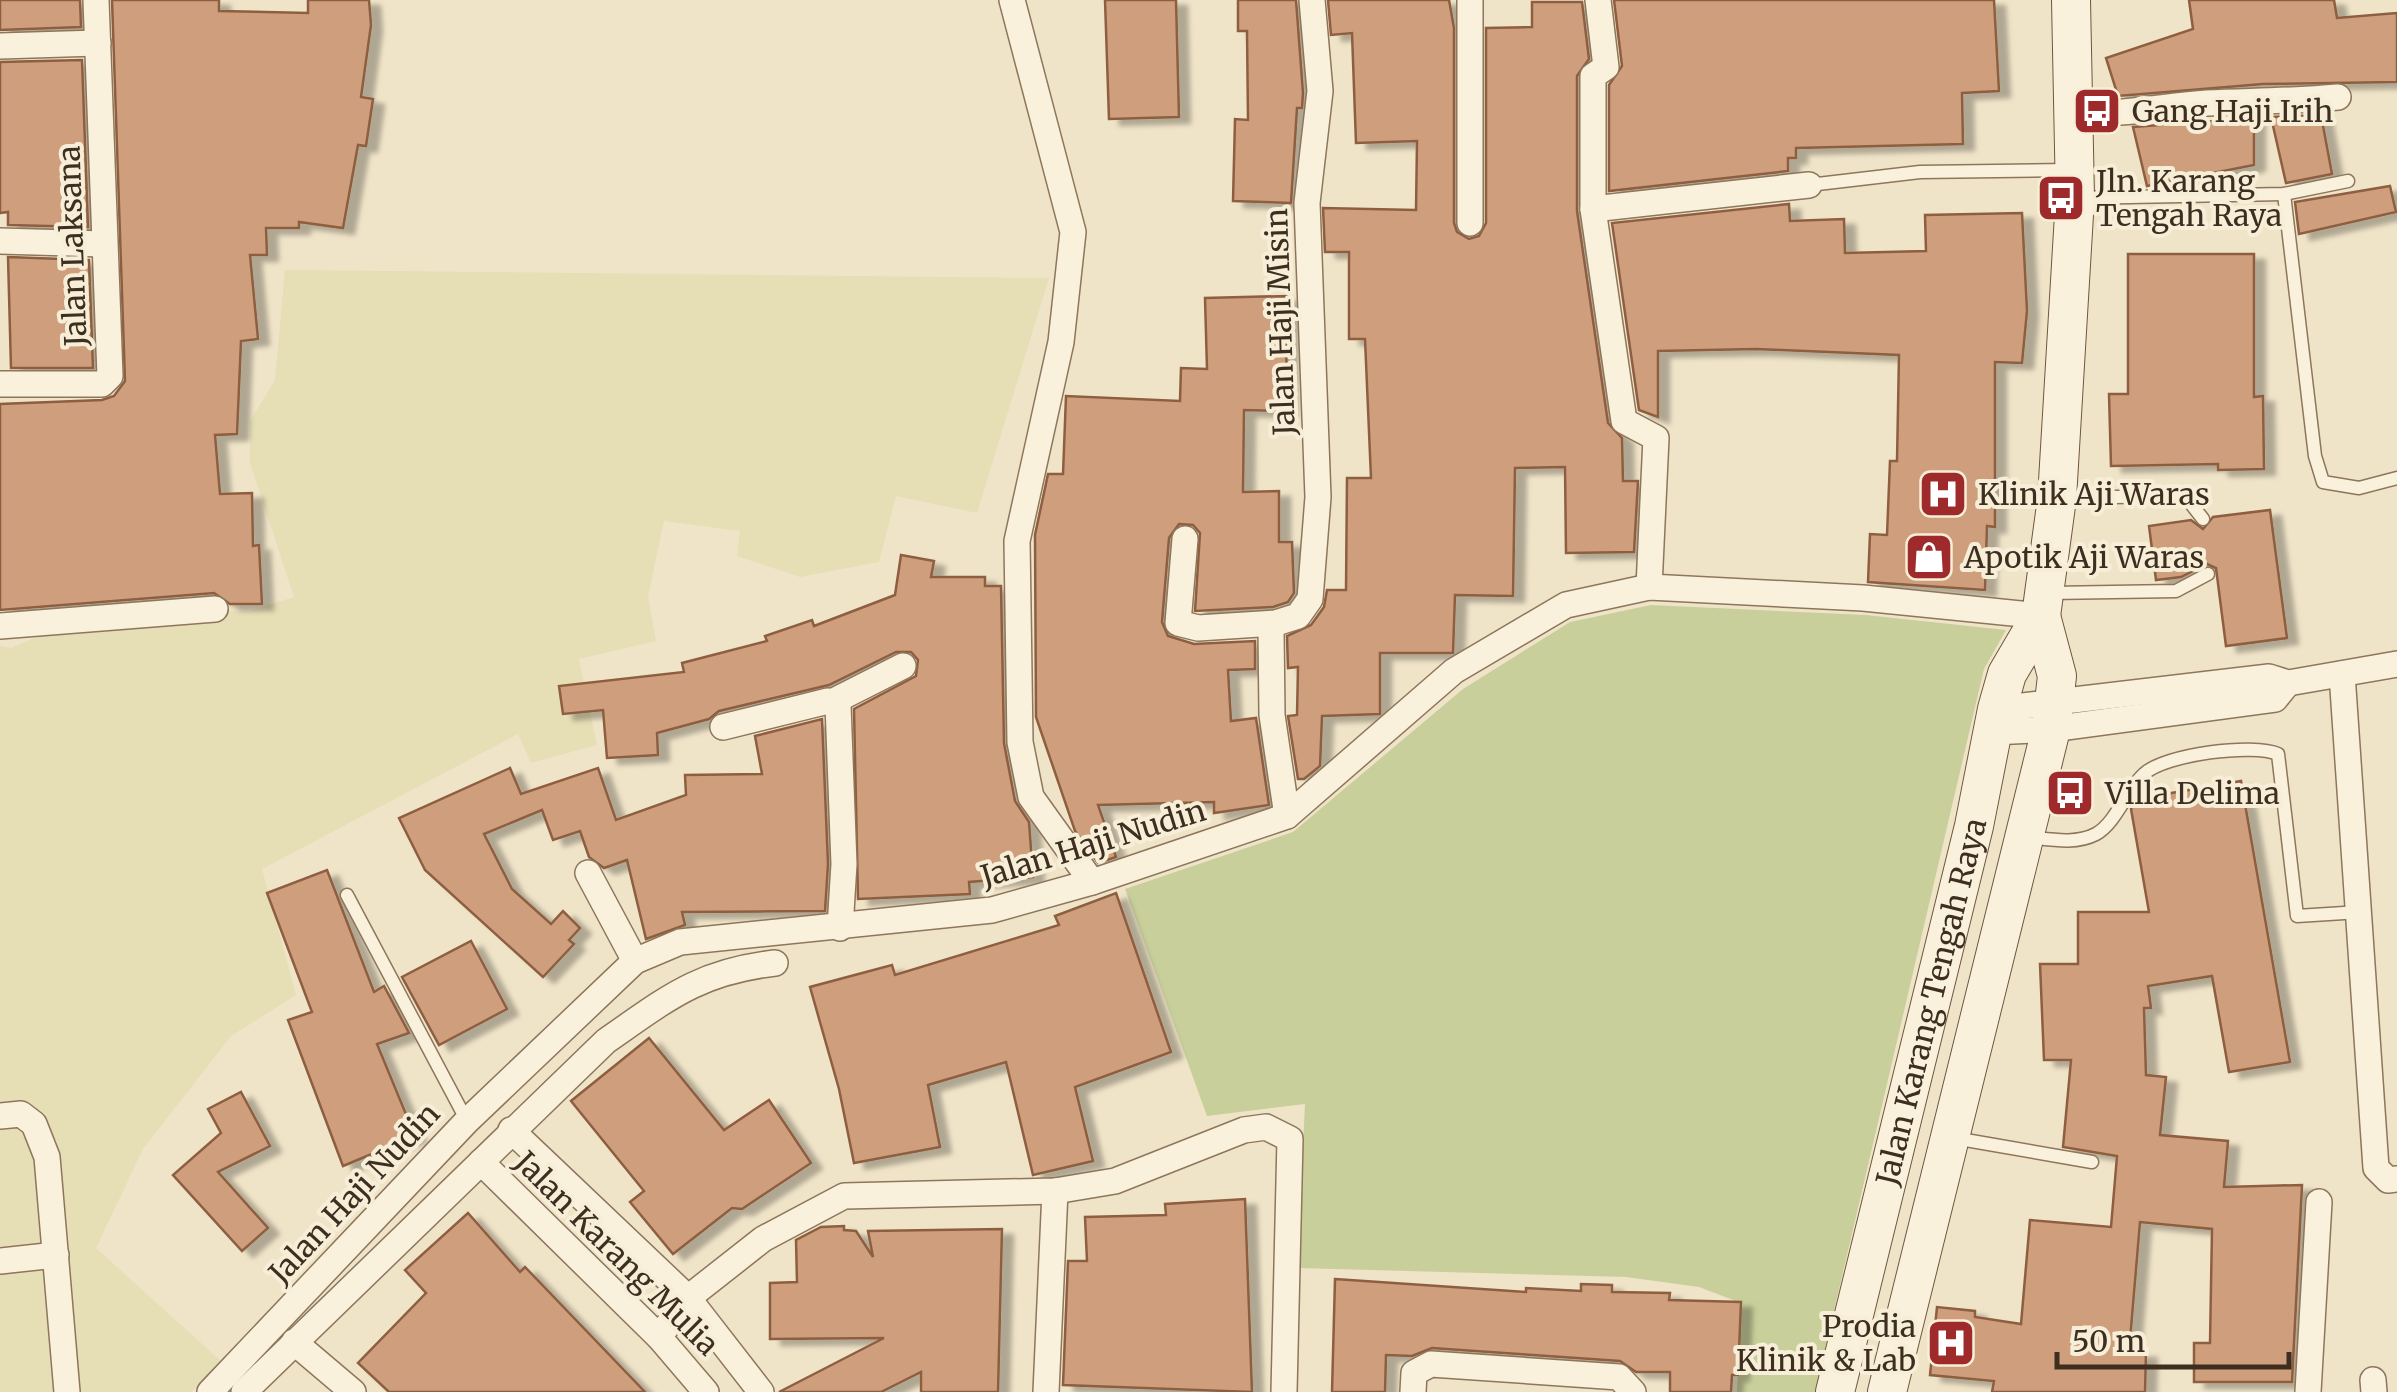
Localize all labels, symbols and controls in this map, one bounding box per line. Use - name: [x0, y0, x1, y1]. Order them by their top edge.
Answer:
- bus stop icon: Gang Haji Irih: [2071, 85, 2123, 137]
- place label: Gang Haji Irih: [2132, 92, 2333, 130]
- street label: Jalan Laksana: [50, 145, 95, 348]
- place label: Jln. Karang Tengah Raya: [2095, 162, 2282, 234]
- bus stop icon: Jln. Karang Tengah Raya: [2035, 172, 2087, 224]
- street label: Jalan Haji Misin: [1257, 208, 1303, 437]
- hospital icon: Klinik Aji Waras: [1917, 468, 1969, 520]
- place label: Klinik Aji Waras: [1978, 475, 2210, 513]
- shop icon: Apotik Aji Waras: [1903, 531, 1955, 583]
- place label: Apotik Aji Waras: [1963, 538, 2204, 576]
- bus stop icon: Villa Delima: [2044, 767, 2096, 819]
- place label: Villa Delima: [2104, 774, 2280, 812]
- street label: Jalan Haji Nudin: [975, 791, 1210, 896]
- street label: Jalan Karang Tengah Raya: [1867, 814, 1994, 1190]
- street label: Jalan Haji Nudin: [260, 1095, 447, 1292]
- street label: Jalan Karang Mulia: [506, 1142, 727, 1363]
- place label: Prodia Klinik & Lab: [1736, 1307, 1916, 1379]
- scale bar: [2057, 1307, 2290, 1369]
- hospital icon: Prodia Klinik & Lab: [1925, 1317, 1977, 1369]
- text: 50 m: [2072, 1322, 2145, 1360]

